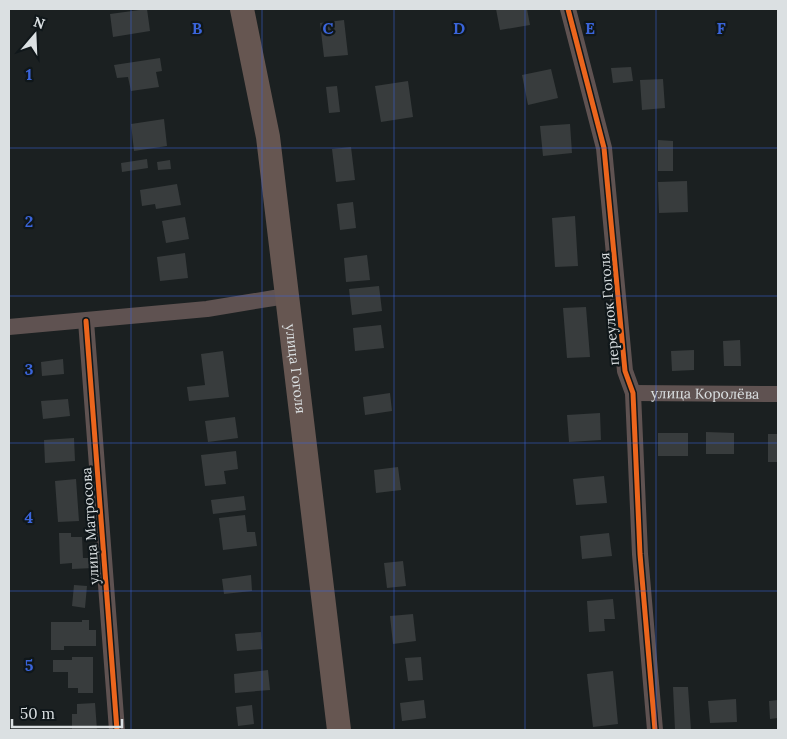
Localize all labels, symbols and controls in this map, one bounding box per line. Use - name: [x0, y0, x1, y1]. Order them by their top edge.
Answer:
- north arrow: [10, 10, 60, 60]
- text: N: [31, 12, 47, 33]
- text: B: [192, 18, 203, 38]
- text: C: [322, 18, 334, 38]
- text: D: [453, 18, 465, 38]
- text: E: [585, 18, 595, 38]
- text: F: [716, 18, 726, 38]
- text: 1: [26, 64, 32, 84]
- text: 2: [25, 211, 33, 231]
- street label: переулок Гоголя: [595, 252, 623, 366]
- street label: улица Гоголя: [281, 323, 310, 415]
- text: 3: [25, 359, 34, 379]
- street label: улица Королёва: [651, 384, 759, 403]
- street label: улица Матросова: [77, 467, 103, 585]
- text: 4: [25, 507, 34, 527]
- text: 5: [25, 655, 34, 675]
- scale bar: [12, 696, 122, 728]
- text: 50 m: [20, 704, 55, 723]

